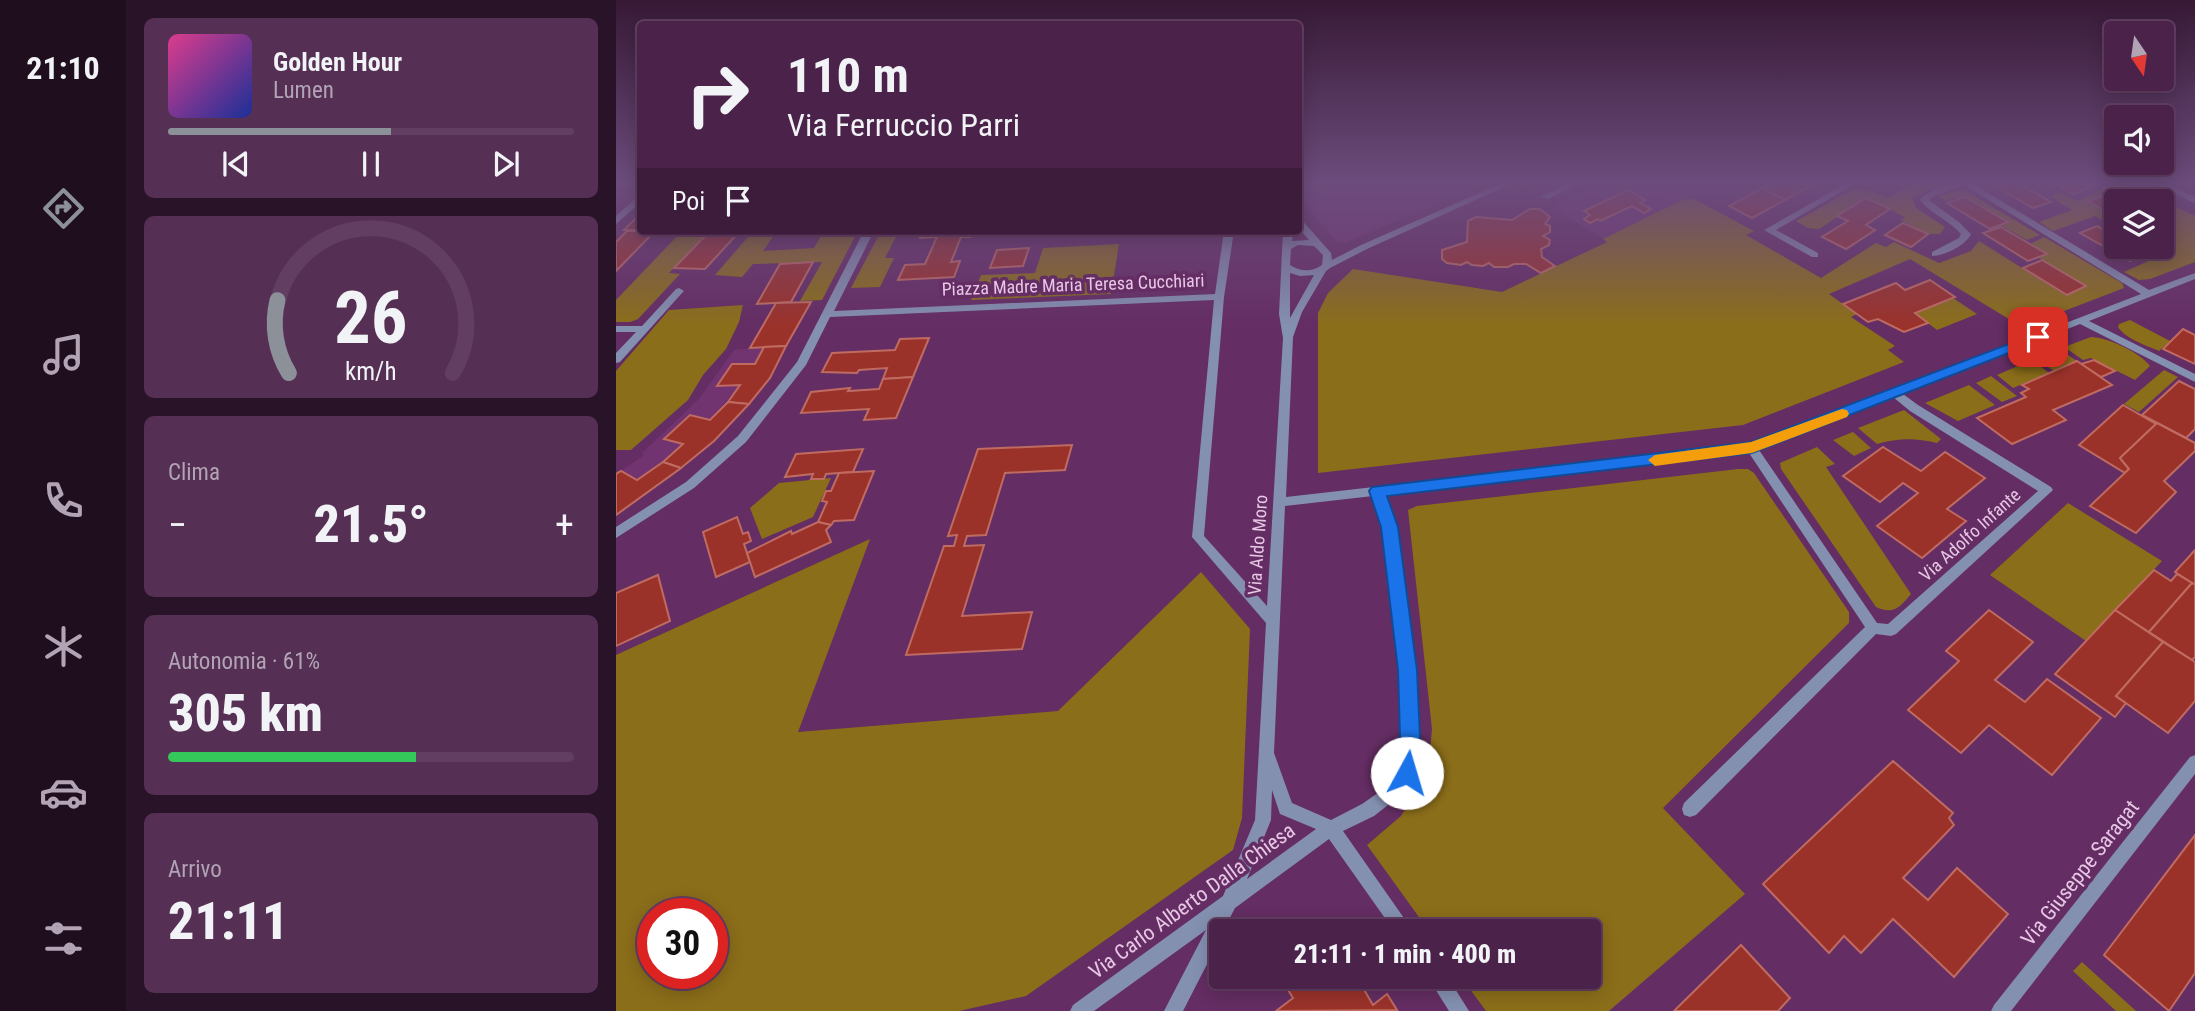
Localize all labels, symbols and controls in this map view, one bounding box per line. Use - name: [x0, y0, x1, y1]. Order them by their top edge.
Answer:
- north arrow: [2104, 21, 2174, 91]
- map controls: [2104, 21, 2174, 259]
- text: Golden Hour: [273, 47, 402, 77]
- text: 110 m: [787, 47, 909, 104]
- text: 21:10: [26, 49, 100, 87]
- icon: right: [672, 49, 763, 140]
- text: Lumen: [273, 77, 334, 104]
- button: sound: [2104, 105, 2174, 175]
- text: Via Ferruccio Parri: [787, 106, 1020, 144]
- icon: previous: [217, 145, 255, 183]
- icon: pause: [352, 145, 390, 183]
- icon: next: [487, 145, 525, 183]
- icon: arrive: [719, 182, 757, 220]
- icon: directions: [39, 184, 88, 233]
- text: Poi: [672, 186, 705, 216]
- button: layers: [2104, 189, 2174, 259]
- street label: Piazza Madre Maria Teresa Cucchiari: [941, 269, 1205, 300]
- text: 26: [334, 276, 408, 362]
- pin: [2008, 307, 2068, 367]
- icon: arrive: [2019, 318, 2057, 356]
- icon: music: [39, 330, 88, 379]
- text: km/h: [345, 357, 397, 386]
- text: Clima: [168, 459, 220, 486]
- icon: phone: [39, 476, 88, 525]
- street label: Via Adolfo Infante: [1915, 484, 2024, 585]
- text: 21.5°: [313, 494, 429, 555]
- street label: Via Aldo Moro: [1244, 494, 1271, 596]
- text: −: [168, 503, 187, 547]
- text: +: [555, 503, 574, 547]
- icon: climate: [39, 622, 88, 671]
- text: Autonomia · 61%: [168, 648, 320, 675]
- text: 305 km: [168, 683, 323, 744]
- position arrow: [1370, 736, 1444, 810]
- icon: car: [39, 768, 88, 817]
- street label: Via Giuseppe Saragat: [2016, 796, 2144, 950]
- street label: Via Carlo Alberto Dalla Chiesa: [1084, 818, 1300, 984]
- text: Arrivo: [168, 856, 222, 883]
- text: 21:11: [168, 891, 288, 952]
- speed limit sign: 30: [637, 898, 728, 989]
- icon: filters: [39, 914, 88, 963]
- text: 21:11 · 1 min · 400 m: [1294, 939, 1516, 969]

